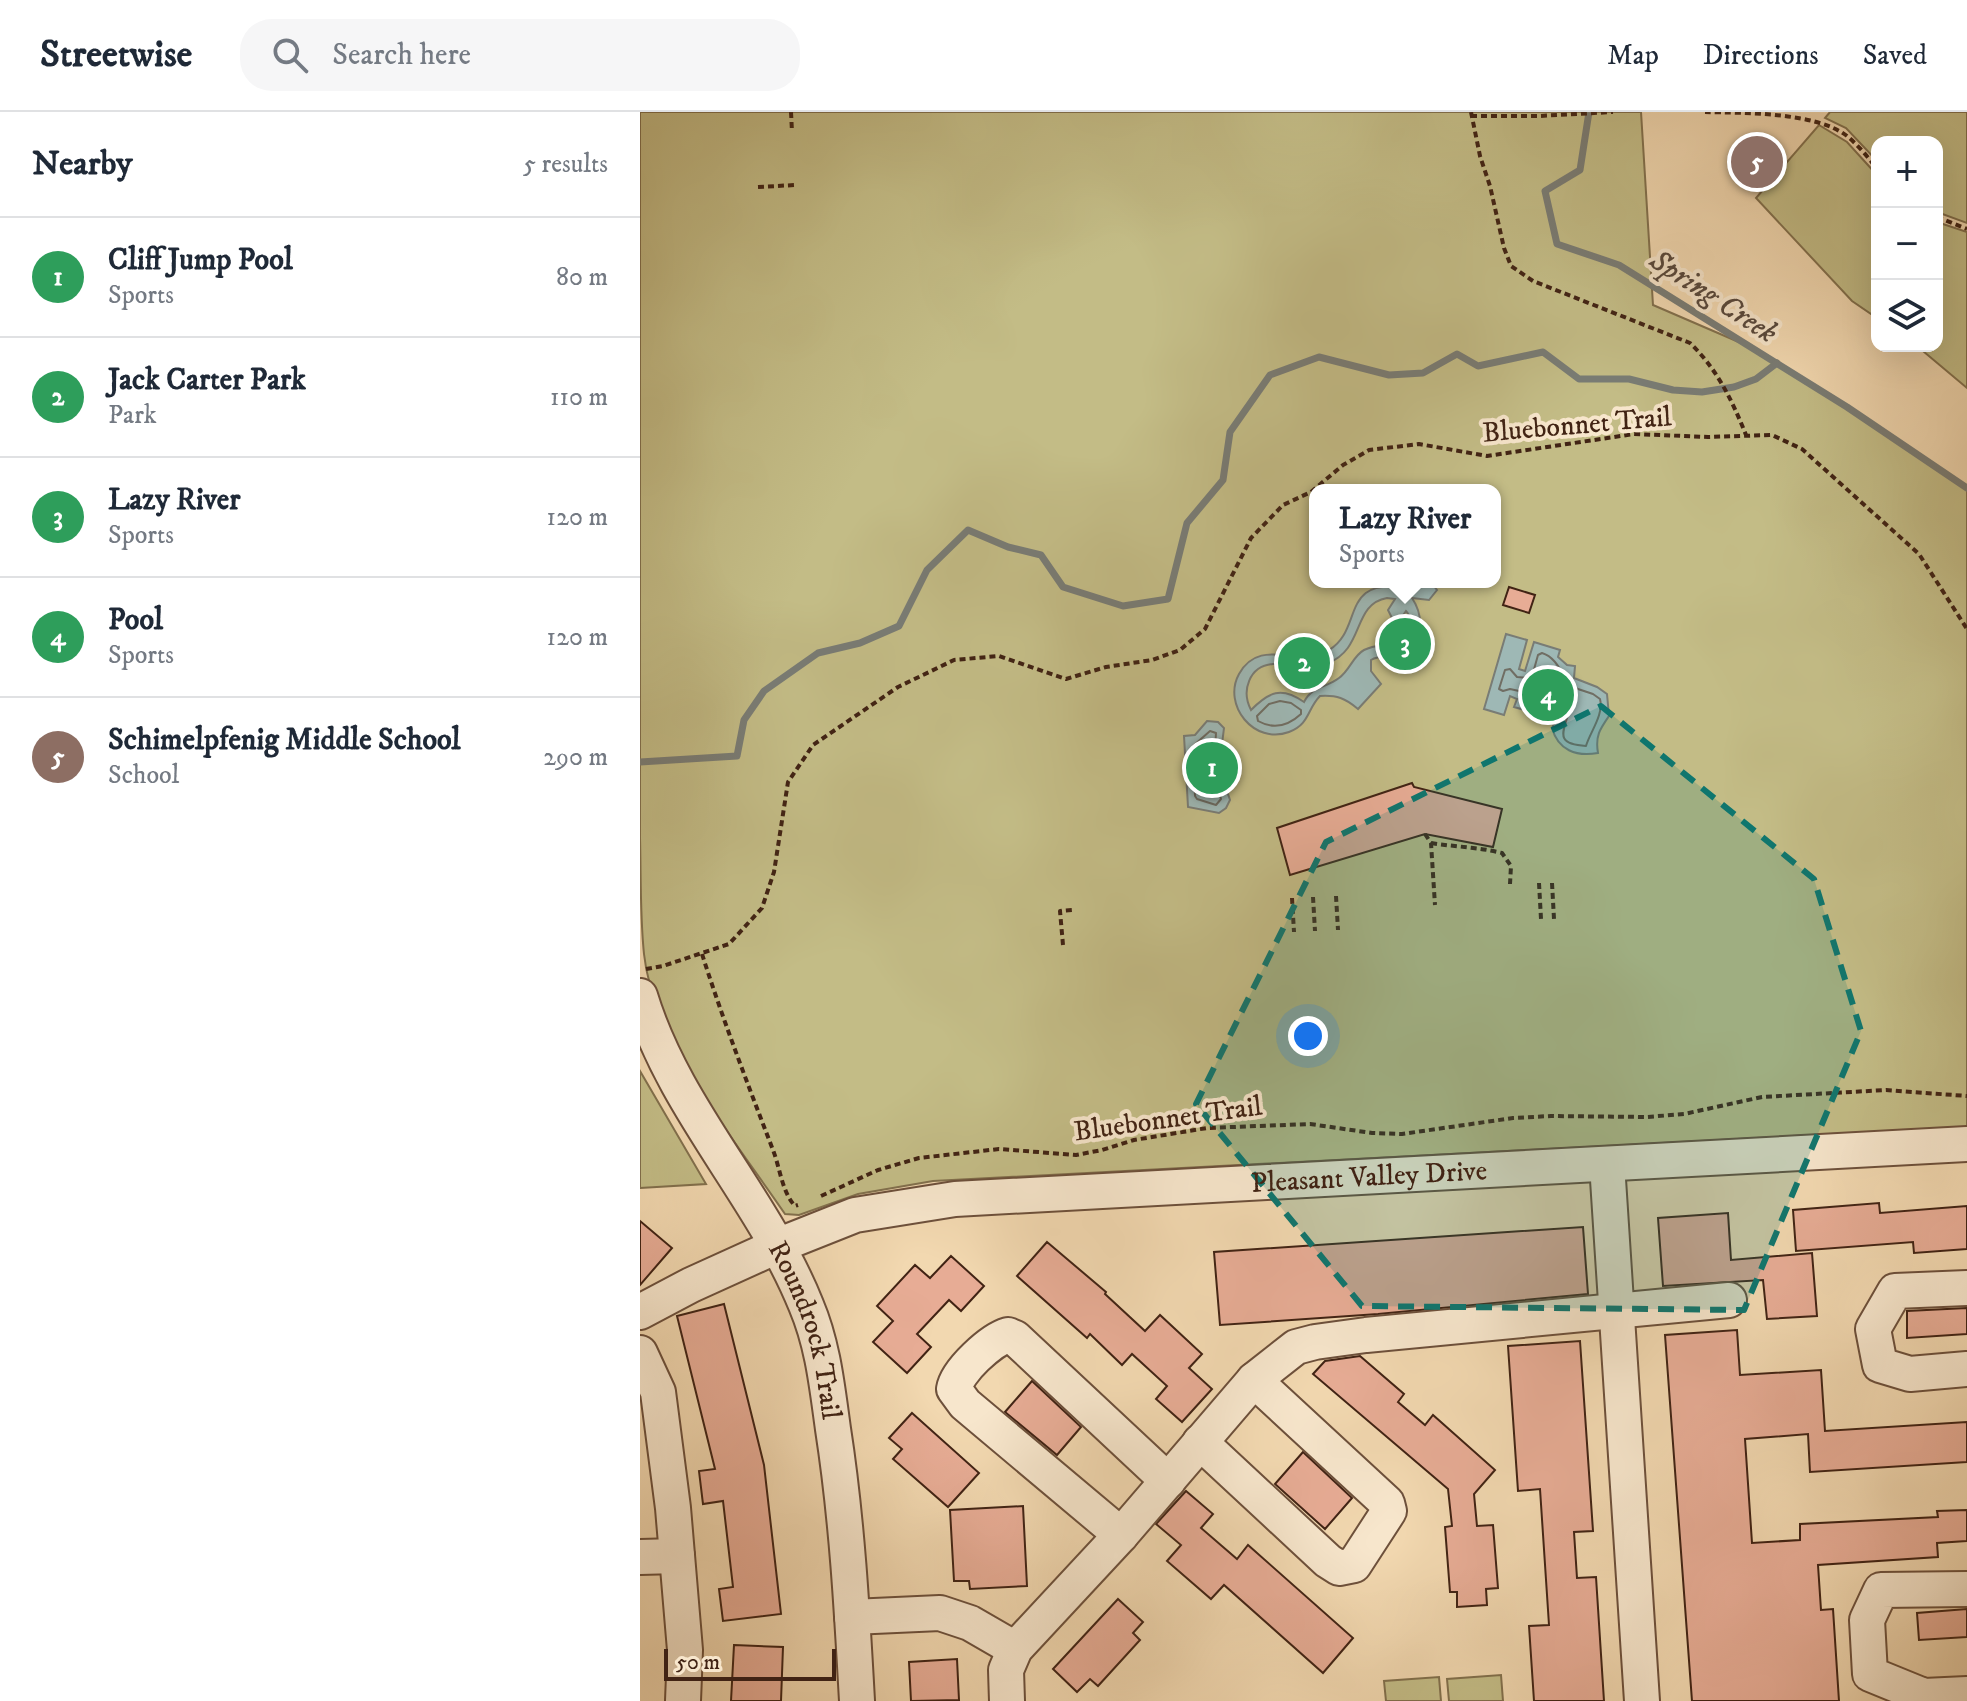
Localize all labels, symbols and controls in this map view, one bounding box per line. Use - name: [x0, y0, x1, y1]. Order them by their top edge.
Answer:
- search box: [240, 19, 800, 91]
- text: Streetwise: [40, 31, 192, 79]
- icon: search: [268, 33, 312, 77]
- text: Search here: [332, 37, 471, 74]
- text: Map: [1607, 38, 1659, 73]
- text: Directions: [1703, 38, 1819, 73]
- text: Saved: [1863, 38, 1927, 73]
- pin: 5: [1731, 132, 1783, 192]
- map controls: [1871, 136, 1943, 352]
- button: +: [1871, 136, 1943, 208]
- text: Nearby: [32, 143, 133, 185]
- text: 5 results: [523, 148, 608, 181]
- button: −: [1871, 208, 1943, 280]
- text: Cliff Jump Pool: [108, 242, 293, 279]
- water label: Spring Creek: [1641, 242, 1784, 352]
- text: 1: [53, 261, 63, 294]
- text: 80 m: [556, 261, 608, 294]
- text: Sports: [108, 279, 174, 312]
- button: layers: [1871, 280, 1943, 352]
- text: Jack Carter Park: [108, 362, 306, 399]
- text: 2: [52, 381, 64, 414]
- text: 110 m: [550, 381, 608, 414]
- text: Park: [108, 399, 157, 432]
- street label: Bluebonnet Trail: [1481, 399, 1674, 451]
- text: Lazy River: [108, 482, 240, 519]
- popup: [1309, 484, 1501, 588]
- text: 3: [53, 501, 63, 534]
- text: 120 m: [547, 501, 608, 534]
- text: Lazy River: [1339, 501, 1471, 538]
- text: Sports: [108, 519, 174, 552]
- text: Sports: [1339, 538, 1405, 571]
- text: Pool: [108, 602, 163, 639]
- pin: 3: [1379, 614, 1431, 674]
- text: 4: [51, 621, 65, 654]
- text: 120 m: [547, 621, 608, 654]
- pin: 2: [1278, 633, 1330, 693]
- text: Sports: [108, 639, 174, 672]
- pin: 4: [1522, 665, 1574, 725]
- text: Schimelpfenig Middle School: [108, 722, 460, 759]
- pin: 1: [1186, 738, 1238, 798]
- text: 5: [52, 741, 64, 774]
- text: 290 m: [543, 741, 608, 774]
- text: School: [108, 759, 179, 792]
- your location: [1288, 1016, 1328, 1056]
- street label: Bluebonnet Trail: [1072, 1088, 1265, 1150]
- street label: Pleasant Valley Drive: [1250, 1153, 1488, 1200]
- street label: Roundrock Trail: [760, 1235, 849, 1422]
- scale bar: [664, 1645, 836, 1681]
- text: 50 m: [676, 1649, 720, 1676]

